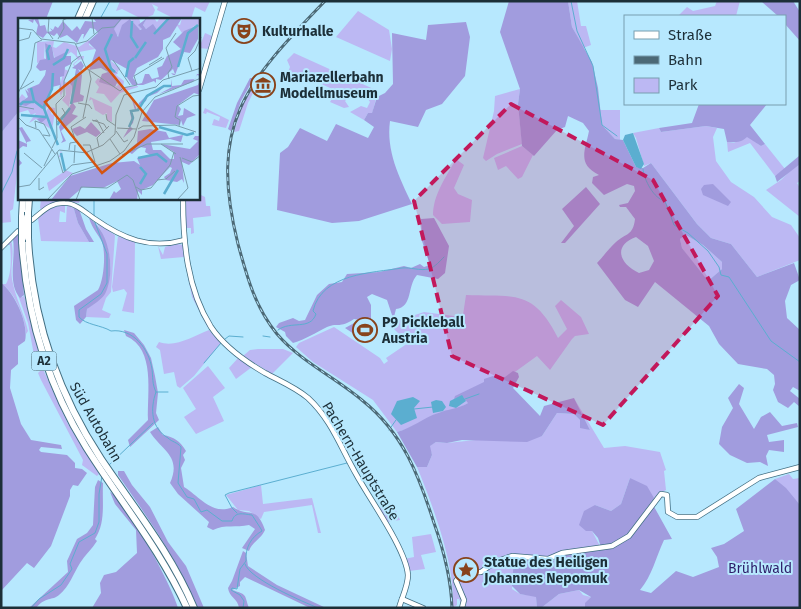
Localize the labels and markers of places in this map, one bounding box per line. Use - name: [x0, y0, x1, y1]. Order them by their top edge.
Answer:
- theatre icon: Kulturhalle: [231, 18, 257, 44]
- place label: Kulturhalle: [262, 23, 334, 40]
- place label: Mariazellerbahn Modellmuseum: [280, 69, 384, 102]
- museum icon: Mariazellerbahn Modellmuseum: [250, 72, 276, 98]
- place label: P9 Pickleball Austria: [381, 314, 465, 347]
- sports icon: P9 Pickleball Austria: [352, 317, 378, 343]
- place label: Statue des Heiligen Johannes Nepomuk: [483, 554, 608, 587]
- place icon: Statue des Heiligen Johannes Nepomuk: [453, 557, 479, 583]

